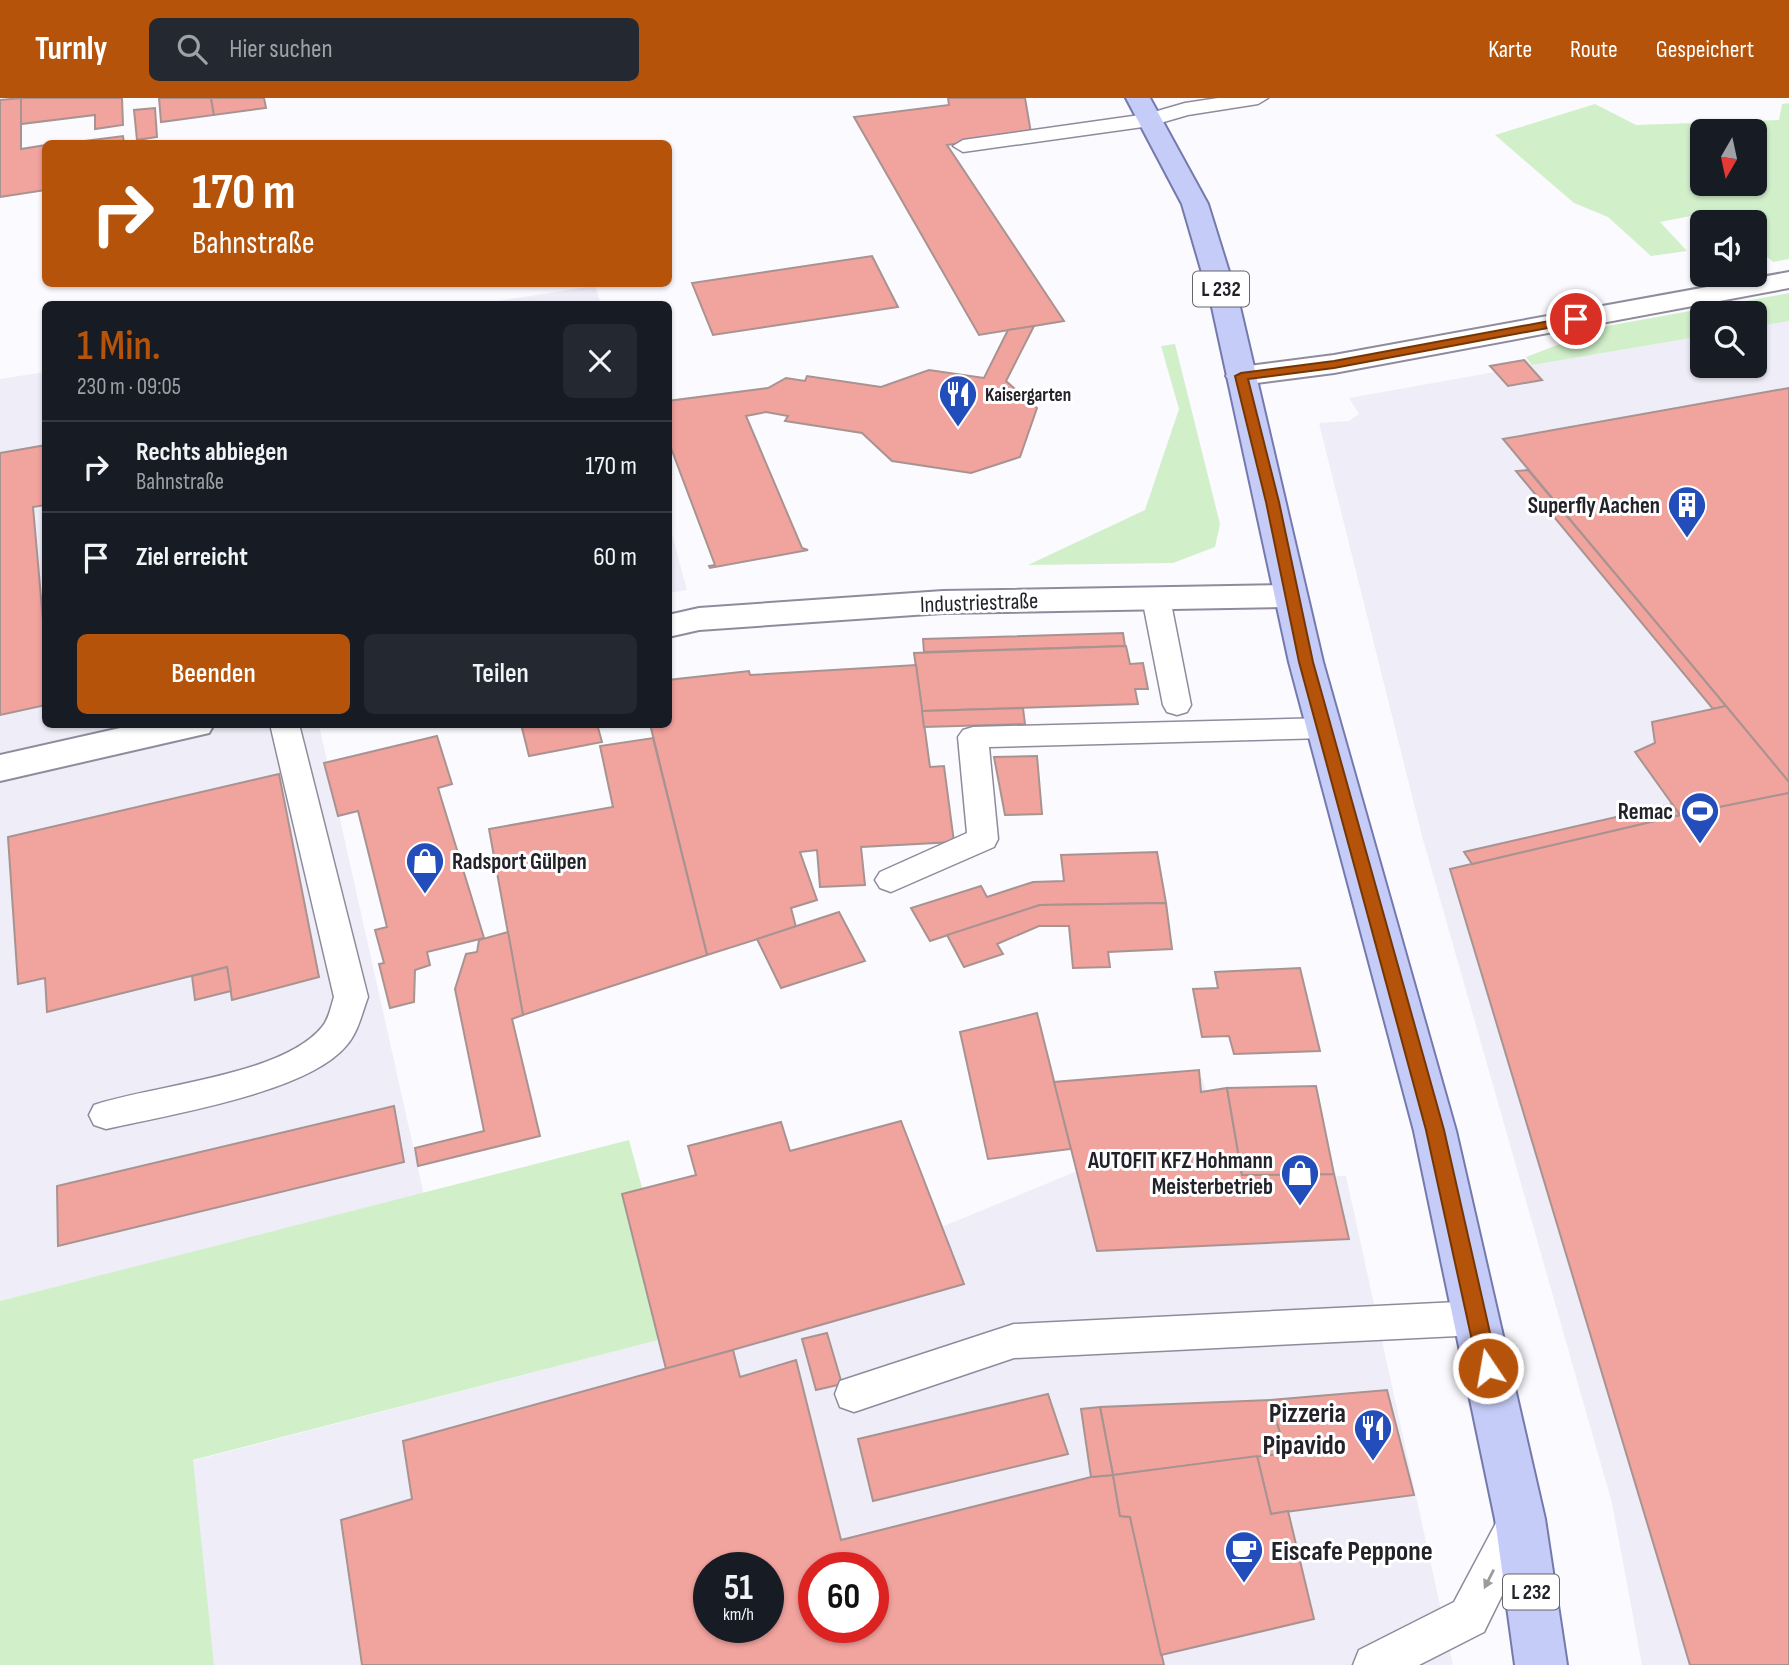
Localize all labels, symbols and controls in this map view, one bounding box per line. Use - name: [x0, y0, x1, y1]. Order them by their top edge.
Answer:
- search box: [149, 18, 639, 81]
- text: Turnly: [35, 29, 107, 69]
- icon: search: [173, 30, 211, 68]
- text: Hier suchen: [229, 34, 333, 65]
- text: Karte: [1488, 35, 1532, 64]
- text: Route: [1570, 35, 1618, 64]
- text: Gespeichert: [1656, 35, 1754, 64]
- north arrow: [1690, 119, 1768, 196]
- map controls: [1690, 119, 1767, 378]
- text: 170 m: [192, 164, 296, 223]
- icon: right: [77, 168, 168, 259]
- button: sound: [1690, 210, 1767, 287]
- text: Bahnstraße: [192, 224, 315, 263]
- road number: L 232: [1193, 272, 1249, 306]
- pin: [1546, 289, 1606, 349]
- icon: arrive: [1557, 300, 1595, 338]
- button: search: [1690, 301, 1767, 378]
- text: 1 Min.: [77, 321, 161, 372]
- button: close: [563, 324, 637, 398]
- text: 230 m · 09:05: [77, 373, 181, 401]
- restaurant icon: Kaisergarten: [937, 373, 979, 428]
- place label: Kaisergarten: [985, 384, 1071, 407]
- text: Rechts abbiegen: [136, 437, 288, 468]
- icon: right: [77, 448, 115, 486]
- text: 170 m: [585, 451, 637, 482]
- text: Bahnstraße: [136, 468, 224, 496]
- building icon: Superfly Aachen: [1666, 484, 1708, 539]
- place label: Superfly Aachen: [1528, 492, 1660, 520]
- icon: arrive: [77, 539, 115, 577]
- text: Ziel erreicht: [136, 542, 248, 573]
- text: 60 m: [593, 542, 637, 573]
- street label: Industriestraße: [919, 587, 1039, 619]
- button: Beenden: [77, 634, 350, 714]
- button: Teilen: [364, 634, 637, 714]
- sports icon: Remac: [1679, 790, 1721, 845]
- place label: Remac: [1618, 798, 1673, 826]
- shop icon: Radsport Gülpen: [404, 840, 446, 895]
- place label: Radsport Gülpen: [452, 848, 587, 876]
- place label: AUTOFIT KFZ Hohmann Meisterbetrieb: [1087, 1147, 1273, 1201]
- shop icon: AUTOFIT KFZ Hohmann Meisterbetrieb: [1279, 1152, 1321, 1207]
- position arrow: [1451, 1331, 1525, 1405]
- place label: Pizzeria Pipavido: [1262, 1397, 1346, 1462]
- restaurant icon: Pizzeria Pipavido: [1352, 1407, 1394, 1462]
- cafe icon: Eiscafe Peppone: [1223, 1529, 1265, 1584]
- place label: Eiscafe Peppone: [1271, 1535, 1433, 1568]
- speed limit sign: 60: [798, 1552, 889, 1643]
- text: 51: [724, 1567, 753, 1610]
- one-way arrow: [1483, 1569, 1494, 1589]
- road number: L 232: [1503, 1574, 1559, 1610]
- text: km/h: [723, 1604, 754, 1625]

